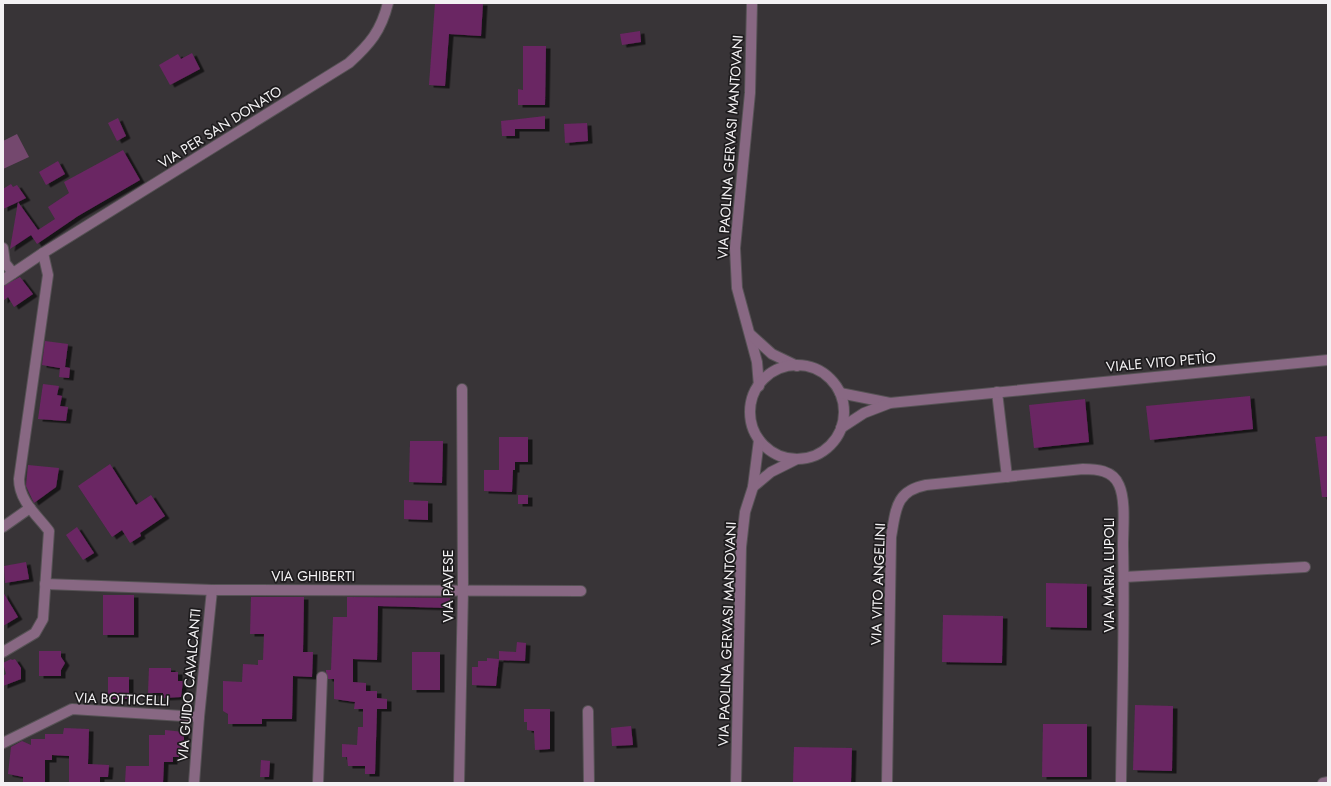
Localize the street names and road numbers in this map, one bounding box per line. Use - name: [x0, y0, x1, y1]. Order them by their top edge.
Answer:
- street label: VIA PAOLINA GERVASI MANTOVANI: [712, 34, 748, 260]
- street label: VIA PER SAN DONATO: [154, 81, 286, 173]
- street label: VIALE VITO PETÌO: [1105, 347, 1217, 377]
- street label: VIA MARIA LUPOLI: [1099, 518, 1119, 632]
- street label: VIA PAOLINA GERVASI MANTOVANI: [713, 521, 741, 747]
- street label: VIA VITO ANGELINI: [866, 522, 890, 646]
- street label: VIA PAVESE: [438, 550, 458, 622]
- street label: VIA GHIBERTI: [271, 566, 355, 586]
- street label: VIA GUIDO CAVALCANTI: [172, 608, 206, 762]
- street label: VIA BOTTICELLI: [74, 687, 170, 711]

